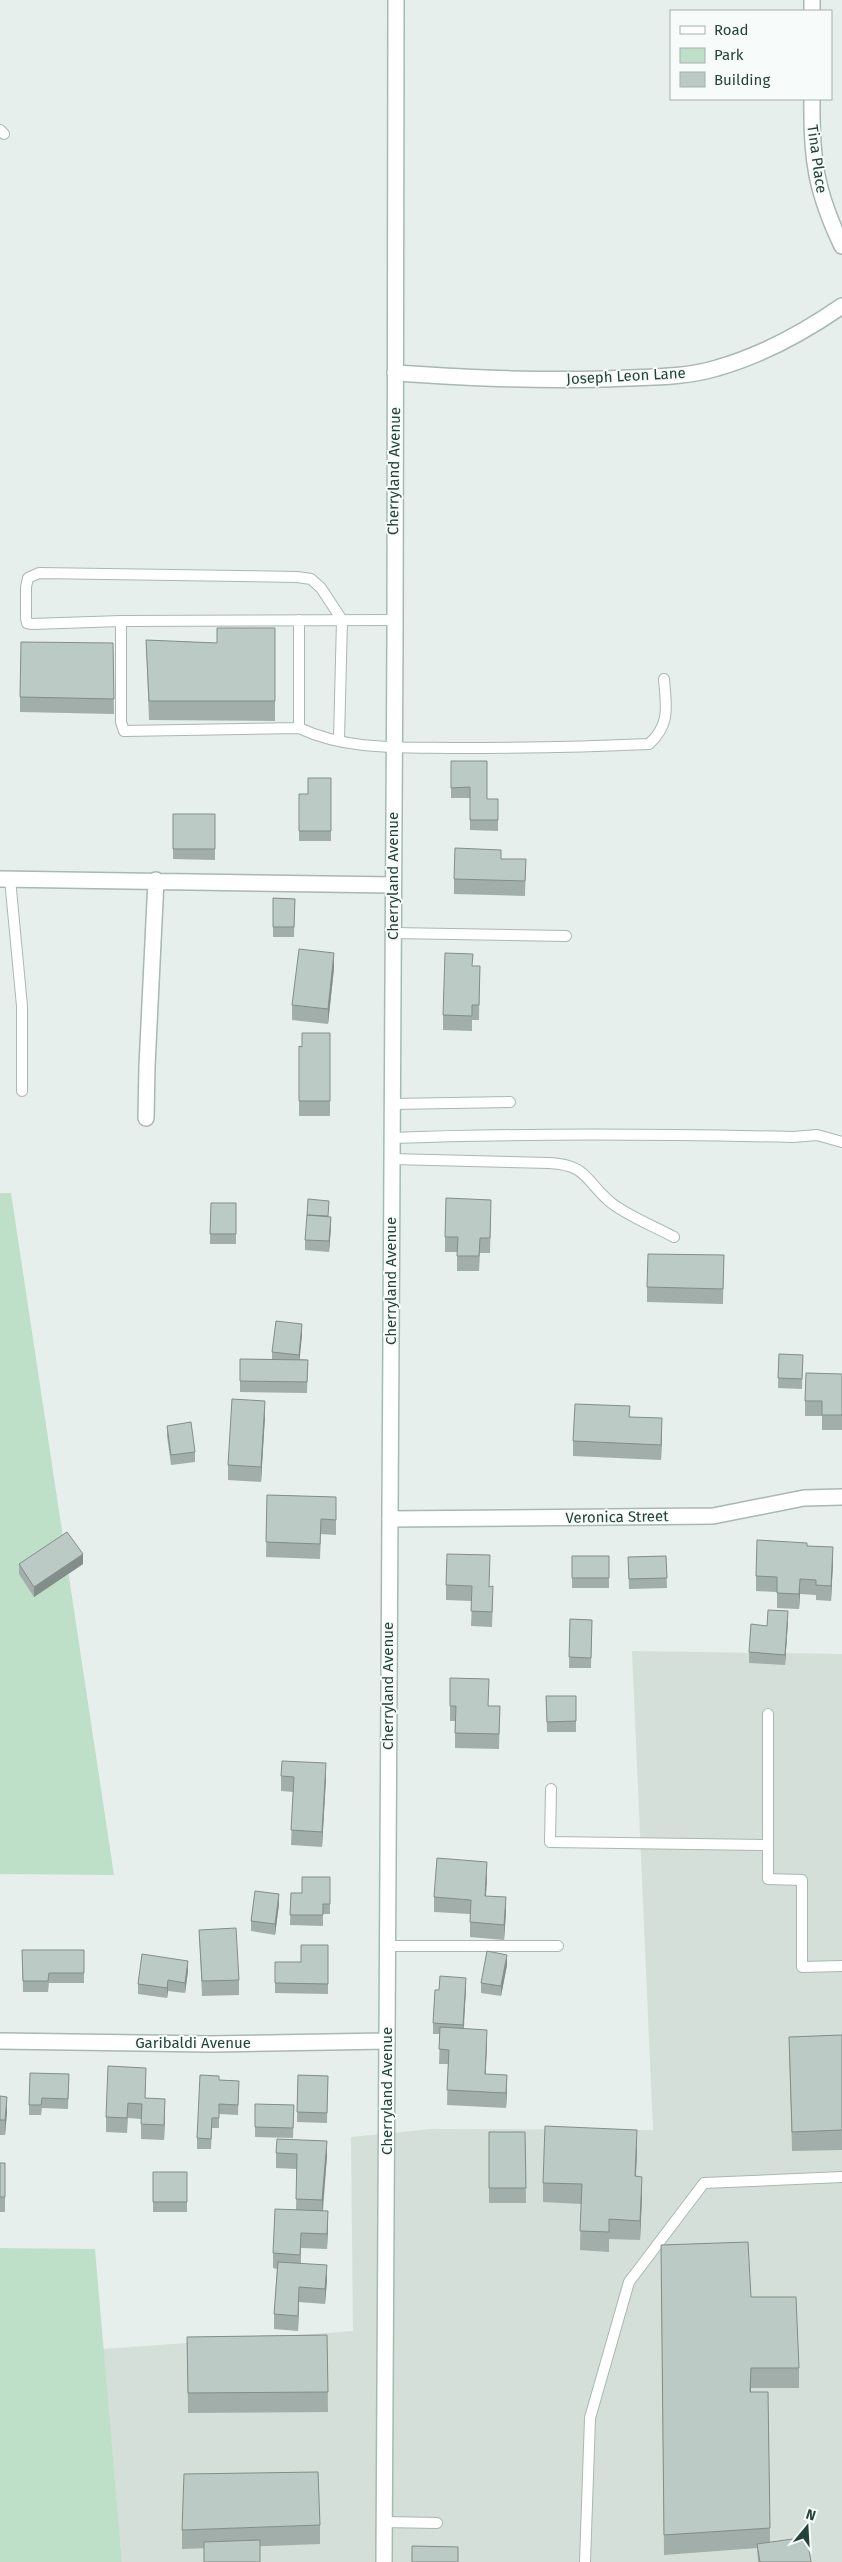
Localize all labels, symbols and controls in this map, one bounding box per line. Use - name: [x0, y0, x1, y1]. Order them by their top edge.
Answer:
- legend: [670, 10, 832, 100]
- text: Road: [714, 21, 749, 39]
- text: Park: [714, 46, 744, 64]
- text: Building: [714, 71, 770, 89]
- street label: Tina Place: [803, 124, 831, 194]
- street label: Joseph Leon Lane: [566, 364, 686, 388]
- street label: Cherryland Avenue: [384, 407, 404, 535]
- street label: Cherryland Avenue: [384, 812, 402, 940]
- street label: Cherryland Avenue: [382, 1217, 400, 1345]
- street label: Veronica Street: [565, 1507, 669, 1527]
- street label: Cherryland Avenue: [379, 1622, 397, 1750]
- street label: Cherryland Avenue: [378, 2027, 396, 2155]
- street label: Garibaldi Avenue: [135, 2034, 251, 2052]
- north arrow: [782, 2502, 832, 2552]
- text: N: [804, 2506, 818, 2525]

